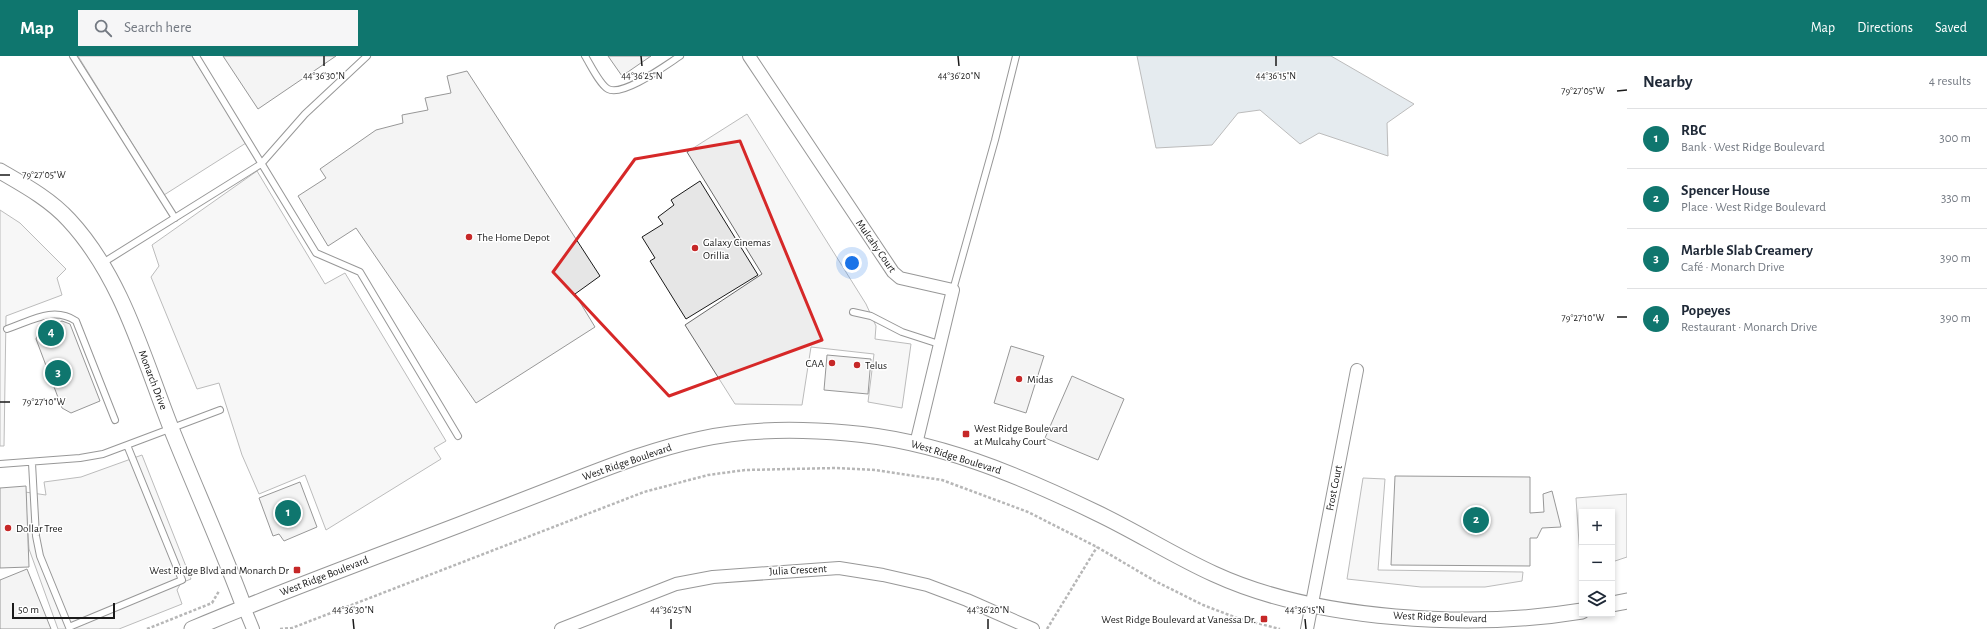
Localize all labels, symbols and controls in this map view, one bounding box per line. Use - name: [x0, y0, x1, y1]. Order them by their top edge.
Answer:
- search box: [78, 10, 358, 46]
- icon: search: [92, 17, 114, 39]
- text: Map: [20, 19, 54, 38]
- text: Search here: [124, 20, 192, 35]
- text: Map: [1811, 21, 1835, 35]
- text: Directions: [1857, 21, 1913, 35]
- text: Saved: [1935, 21, 1967, 35]
- text: 44°36'30"N: [303, 71, 345, 81]
- text: 44°36'25"N: [621, 71, 663, 81]
- text: 44°36'20"N: [938, 71, 980, 81]
- text: 44°36'15"N: [1256, 71, 1296, 81]
- text: Nearby: [1643, 73, 1693, 90]
- text: 4 results: [1929, 75, 1971, 88]
- text: 79°27'05"W: [1561, 86, 1605, 96]
- text: RBC: [1681, 123, 1706, 138]
- text: 1: [1654, 132, 1658, 145]
- text: 300 m: [1939, 132, 1971, 145]
- text: Bank · West Ridge Boulevard: [1681, 141, 1825, 154]
- text: 79°27'05"W: [22, 170, 66, 180]
- text: Spencer House: [1681, 183, 1770, 198]
- text: 2: [1653, 192, 1659, 205]
- text: 330 m: [1941, 192, 1971, 205]
- text: Place · West Ridge Boulevard: [1681, 201, 1826, 214]
- street label: Mulcahy Court: [854, 218, 898, 275]
- marker: The Home Depot: [464, 232, 474, 242]
- place label: The Home Depot: [477, 232, 550, 243]
- place label: Galaxy Cinemas Orillia: [703, 237, 771, 261]
- marker: Galaxy Cinemas Orillia: [690, 243, 700, 253]
- text: Marble Slab Creamery: [1681, 243, 1813, 258]
- text: 3: [1653, 252, 1659, 265]
- text: 390 m: [1940, 252, 1971, 265]
- your location: [842, 253, 862, 273]
- text: Café · Monarch Drive: [1681, 261, 1785, 274]
- text: Popeyes: [1681, 303, 1730, 318]
- text: 4: [1653, 312, 1659, 325]
- text: 390 m: [1940, 312, 1971, 325]
- text: 79°27'10"W: [1562, 313, 1604, 323]
- pin: 4: [38, 318, 64, 348]
- text: Restaurant · Monarch Drive: [1681, 321, 1817, 334]
- street label: Monarch Drive: [137, 349, 169, 411]
- pin: 3: [45, 358, 71, 388]
- place label: CAA: [806, 358, 825, 369]
- marker: CAA: [827, 358, 837, 368]
- marker: Telus: [852, 360, 862, 370]
- place label: Telus: [865, 360, 887, 371]
- marker: Midas: [1014, 374, 1024, 384]
- place label: Midas: [1027, 374, 1053, 385]
- text: 79°27'10"W: [23, 397, 65, 407]
- place label: West Ridge Boulevard at Mulcahy Court: [974, 423, 1068, 447]
- marker: West Ridge Boulevard at Mulcahy Court: [961, 429, 971, 439]
- street label: West Ridge Boulevard: [910, 438, 1003, 476]
- street label: West Ridge Boulevard: [581, 441, 673, 482]
- street label: Frost Court: [1324, 464, 1344, 512]
- pin: 1: [275, 498, 301, 528]
- pin: 2: [1463, 505, 1489, 535]
- map controls: [1579, 509, 1615, 617]
- button: +: [1579, 509, 1615, 545]
- marker: Dollar Tree: [3, 523, 13, 533]
- place label: Dollar Tree: [16, 523, 63, 534]
- button: −: [1579, 545, 1615, 581]
- street label: West Ridge Boulevard: [278, 554, 370, 598]
- street label: Julia Crescent: [769, 563, 828, 577]
- place label: West Ridge Blvd and Monarch Dr: [149, 565, 289, 576]
- marker: West Ridge Blvd and Monarch Dr: [292, 565, 302, 575]
- button: layers: [1579, 581, 1615, 617]
- scale bar: [12, 601, 115, 620]
- text: 50 m: [18, 604, 39, 615]
- text: 44°36'30"N: [332, 605, 374, 615]
- text: 44°36'25"N: [650, 605, 692, 615]
- text: 44°36'20"N: [967, 605, 1009, 615]
- text: 44°36'15"N: [1285, 605, 1325, 615]
- street label: West Ridge Boulevard: [1393, 610, 1487, 624]
- place label: West Ridge Boulevard at Vanessa Dr.: [1101, 614, 1256, 625]
- marker: West Ridge Boulevard at Vanessa Dr.: [1259, 614, 1269, 624]

